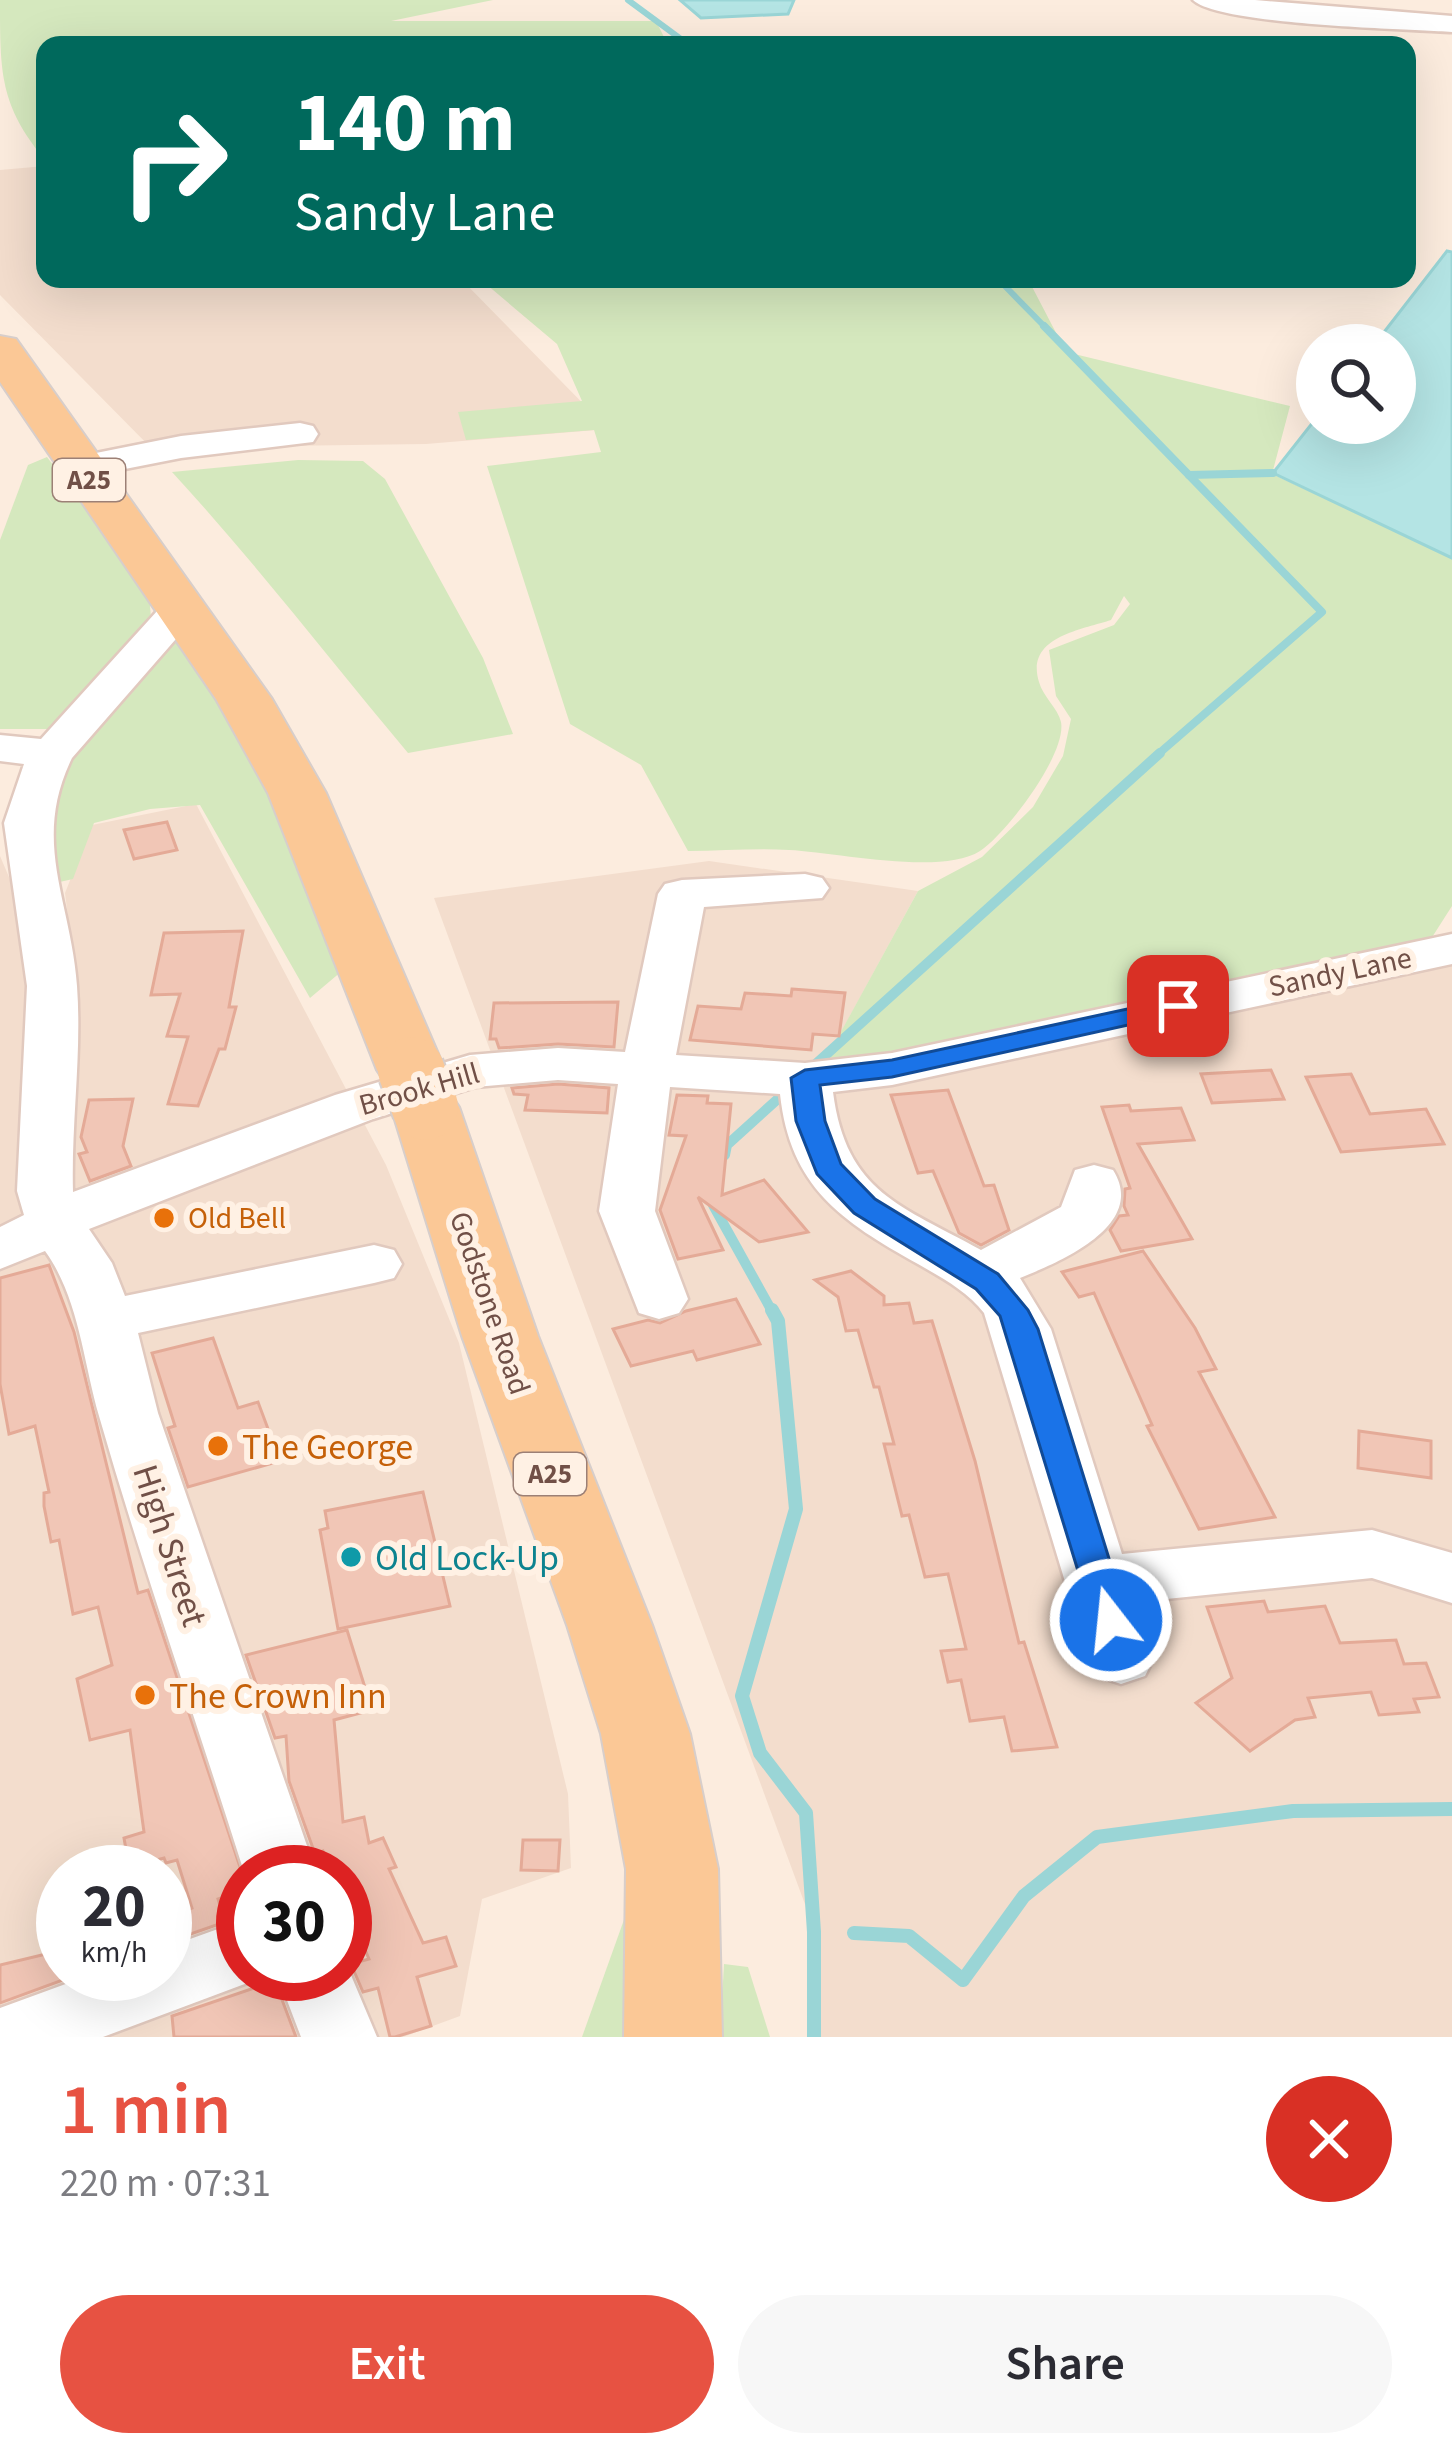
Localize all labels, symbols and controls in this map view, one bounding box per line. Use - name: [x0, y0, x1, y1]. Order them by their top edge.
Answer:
- text: 140 m: [294, 64, 516, 184]
- icon: right: [96, 84, 252, 240]
- text: Sandy Lane: [294, 175, 555, 252]
- map controls: [1296, 324, 1416, 444]
- button: search: [1296, 324, 1416, 444]
- road number: A25: [53, 459, 125, 501]
- street label: Sandy Lane: [1265, 936, 1416, 1009]
- pin: [1127, 955, 1229, 1057]
- icon: arrive: [1145, 973, 1211, 1039]
- street label: Brook Hill: [354, 1052, 484, 1127]
- place label: Old Bell: [188, 1197, 286, 1240]
- marker: Old Bell: [151, 1205, 177, 1231]
- street label: Godstone Road: [438, 1206, 541, 1400]
- place label: The George: [242, 1422, 413, 1473]
- marker: The George: [205, 1433, 231, 1459]
- road number: A25: [514, 1453, 586, 1495]
- street label: High Street: [119, 1458, 220, 1633]
- place label: Old Lock-Up: [375, 1533, 559, 1584]
- marker: Old Lock-Up: [338, 1544, 364, 1570]
- position arrow: [1048, 1557, 1174, 1683]
- place label: The Crown Inn: [169, 1671, 387, 1722]
- marker: The Crown Inn: [132, 1682, 158, 1708]
- speed limit sign: 30: [216, 1845, 372, 2001]
- text: 20: [82, 1865, 146, 1950]
- text: km/h: [81, 1931, 147, 1974]
- text: 1 min: [60, 2059, 231, 2162]
- button: close: [1266, 2076, 1392, 2202]
- text: 220 m · 07:31: [60, 2156, 271, 2212]
- button: Exit: [60, 2295, 714, 2433]
- button: Share: [738, 2295, 1392, 2433]

